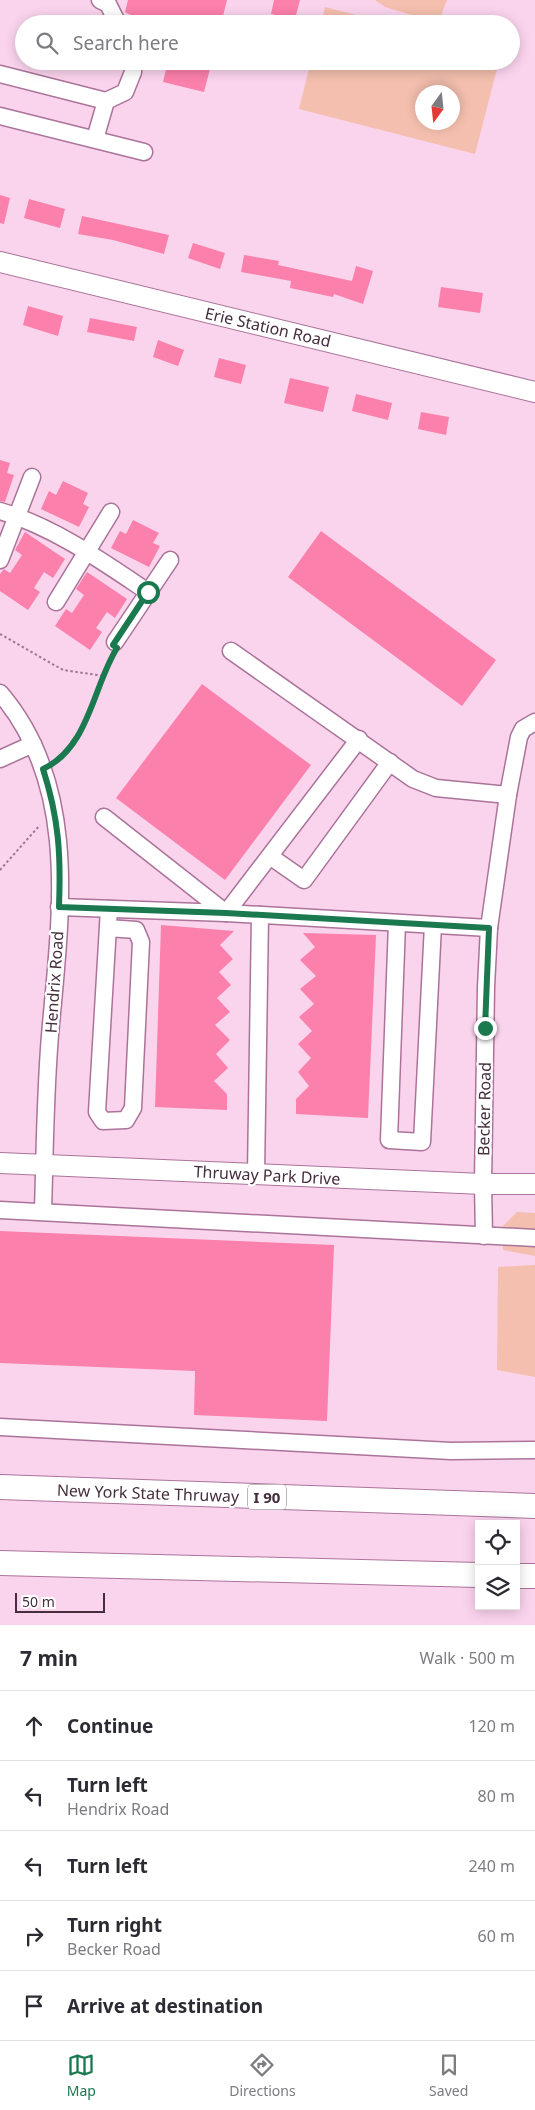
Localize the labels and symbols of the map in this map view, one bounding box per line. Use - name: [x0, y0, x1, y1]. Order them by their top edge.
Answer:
- north arrow: [415, 85, 460, 130]
- street label: Erie Station Road: [203, 302, 333, 352]
- route start: [137, 581, 160, 604]
- street label: Hendrix Road: [39, 930, 69, 1034]
- route end: [474, 1017, 497, 1040]
- street label: Becker Road: [472, 1062, 496, 1156]
- street label: Thruway Park Drive: [193, 1160, 341, 1190]
- street label: New York State Thruway: [56, 1479, 240, 1507]
- road number: I 90: [248, 1484, 286, 1510]
- scale bar: [15, 1590, 105, 1613]

